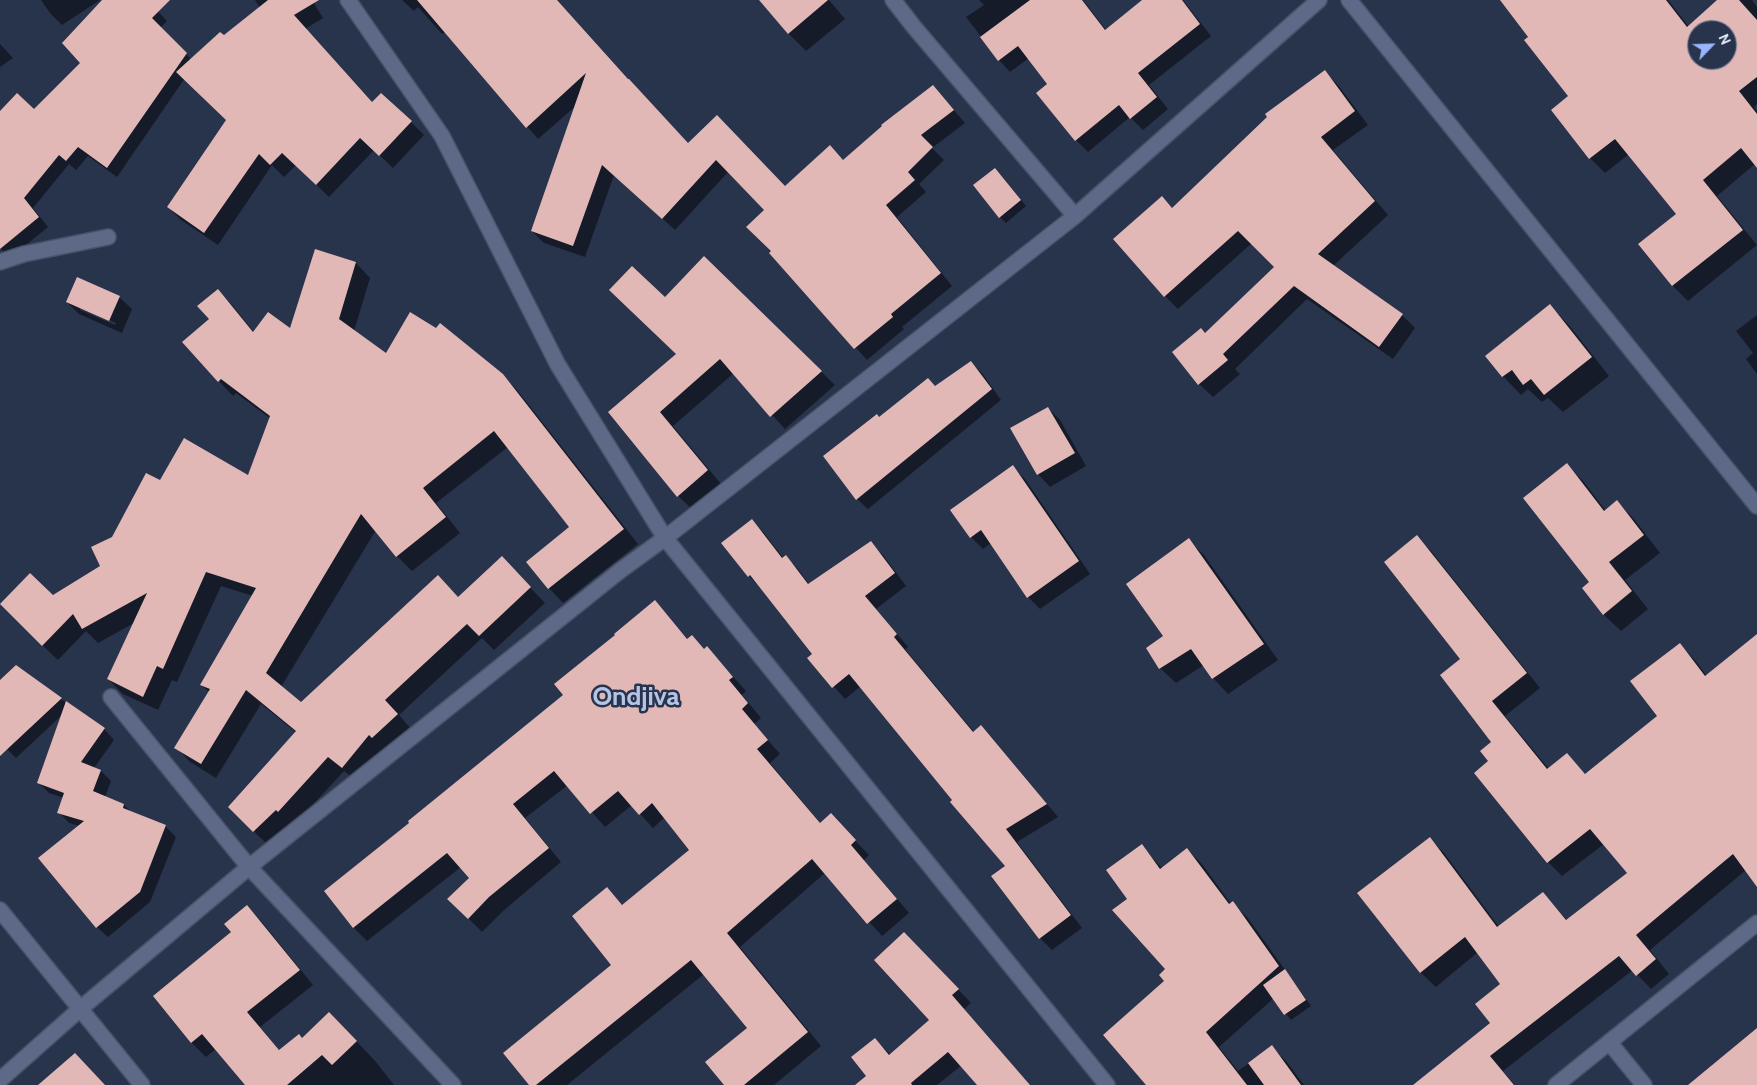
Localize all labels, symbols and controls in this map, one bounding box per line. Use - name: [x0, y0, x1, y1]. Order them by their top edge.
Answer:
- north arrow: [1687, 20, 1737, 70]
- text: N: [1715, 31, 1735, 47]
- district label: Ondjiva: [593, 681, 679, 713]

